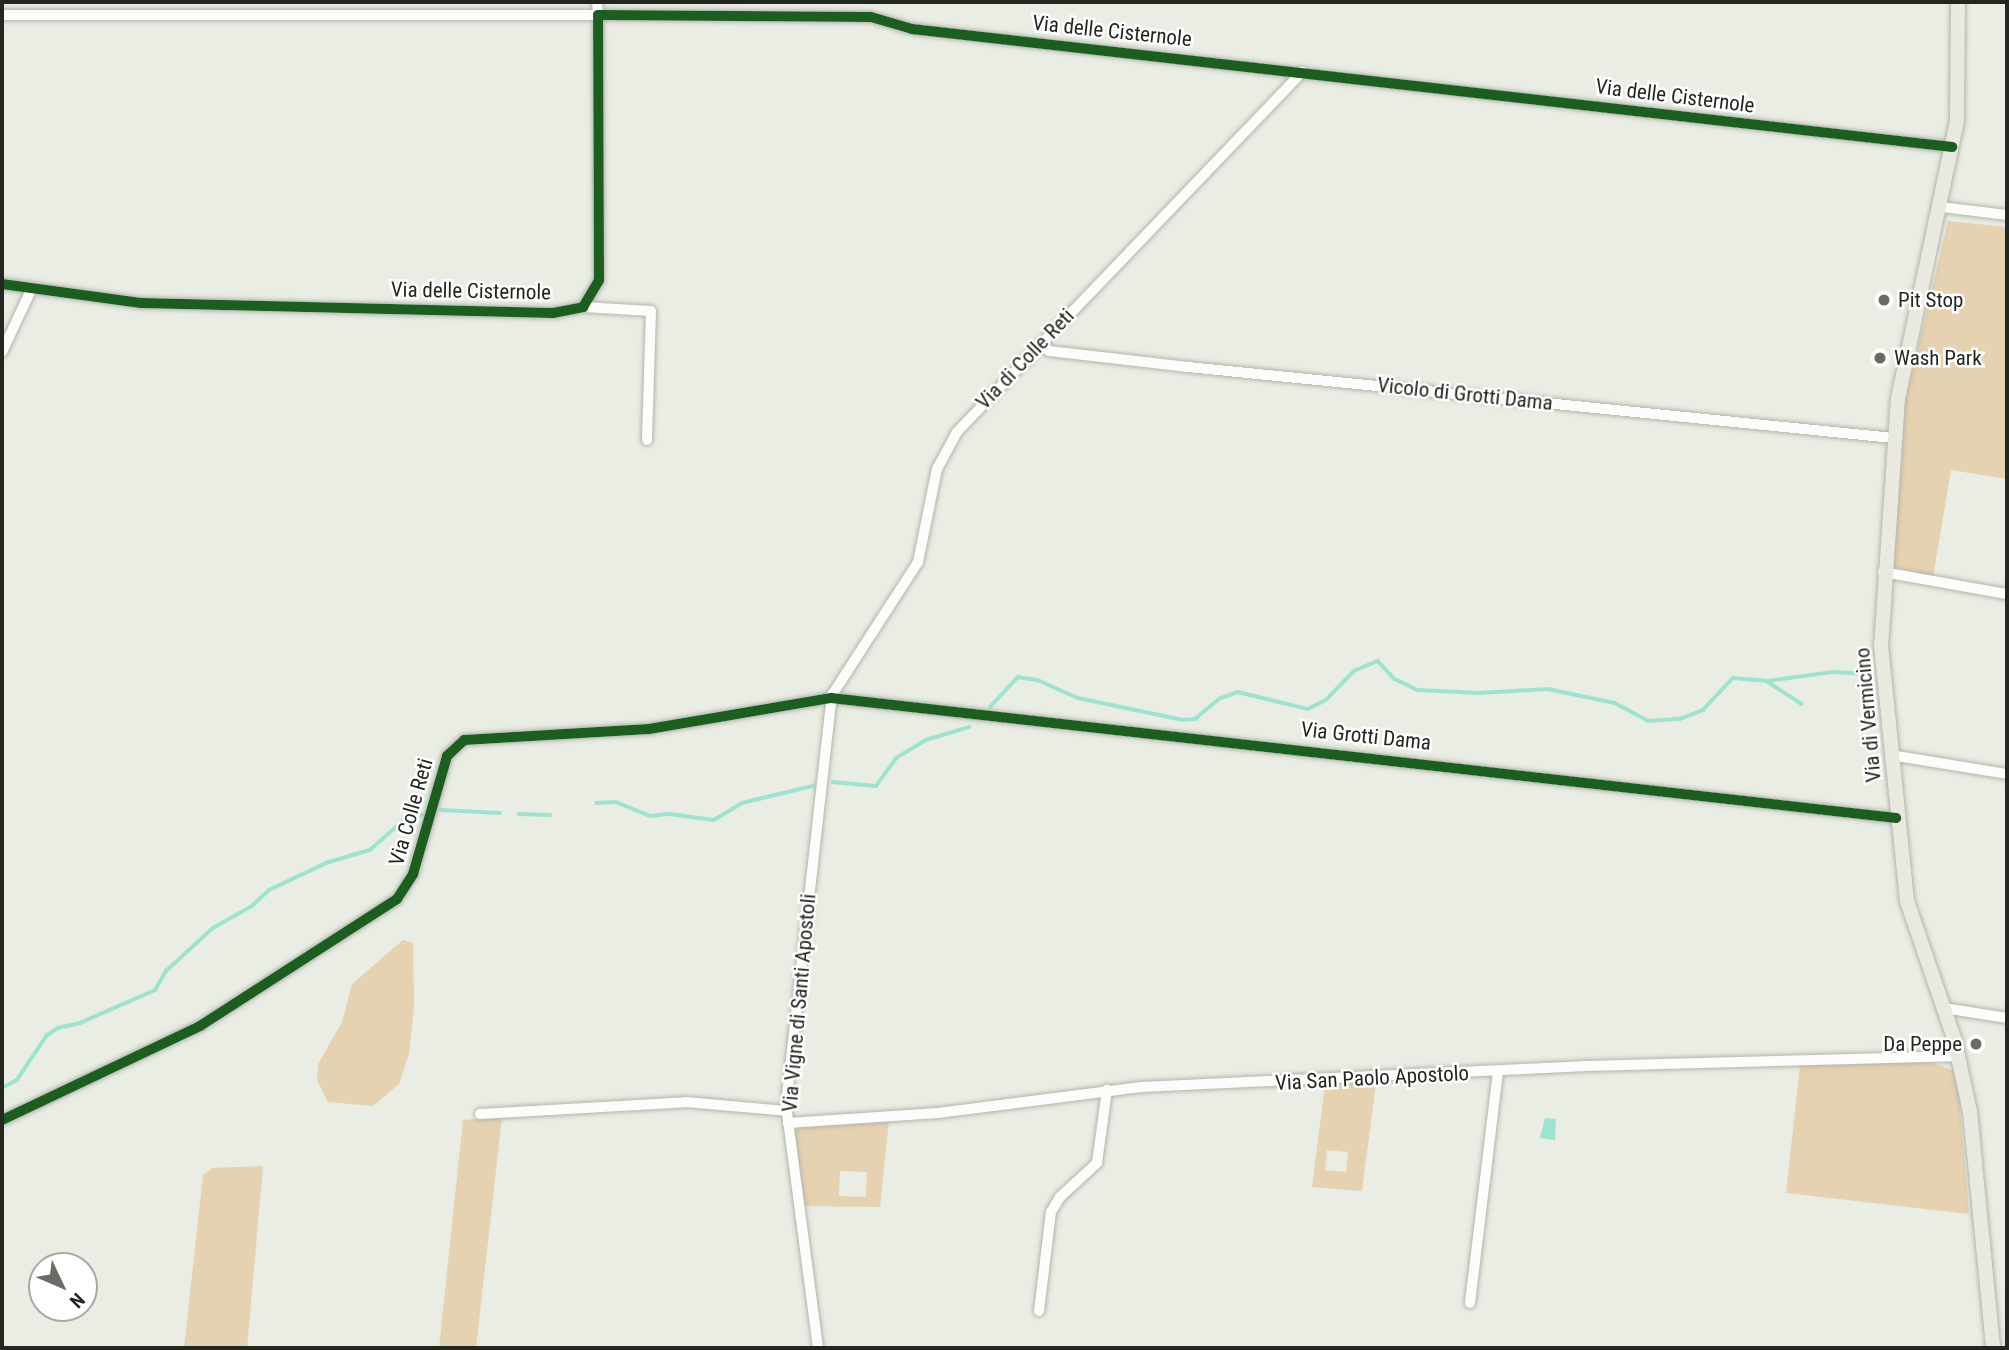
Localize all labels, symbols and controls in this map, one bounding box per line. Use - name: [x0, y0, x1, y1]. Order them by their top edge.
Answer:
- street label: Via delle Cisternole: [1031, 10, 1193, 52]
- street label: Via delle Cisternole: [1594, 74, 1756, 118]
- street label: Via delle Cisternole: [391, 277, 551, 305]
- place label: Pit Stop: [1898, 287, 1963, 313]
- marker: Pit Stop: [1876, 292, 1892, 308]
- street label: Via di Colle Reti: [971, 303, 1079, 415]
- place label: Wash Park: [1894, 345, 1982, 371]
- marker: Wash Park: [1872, 350, 1888, 366]
- street label: Vicolo di Grotti Dama: [1376, 372, 1554, 416]
- street label: Via di Vermicino: [1850, 647, 1886, 783]
- street label: Via Grotti Dama: [1300, 717, 1432, 755]
- street label: Via Colle Reti: [384, 756, 438, 868]
- street label: Via Vigne di Santi Apostoli: [777, 893, 821, 1113]
- place label: Da Peppe: [1883, 1031, 1962, 1057]
- marker: Da Peppe: [1968, 1036, 1984, 1052]
- street label: Via San Paolo Apostolo: [1274, 1060, 1470, 1096]
- north arrow: [28, 1252, 98, 1322]
- text: N: [65, 1288, 89, 1313]

